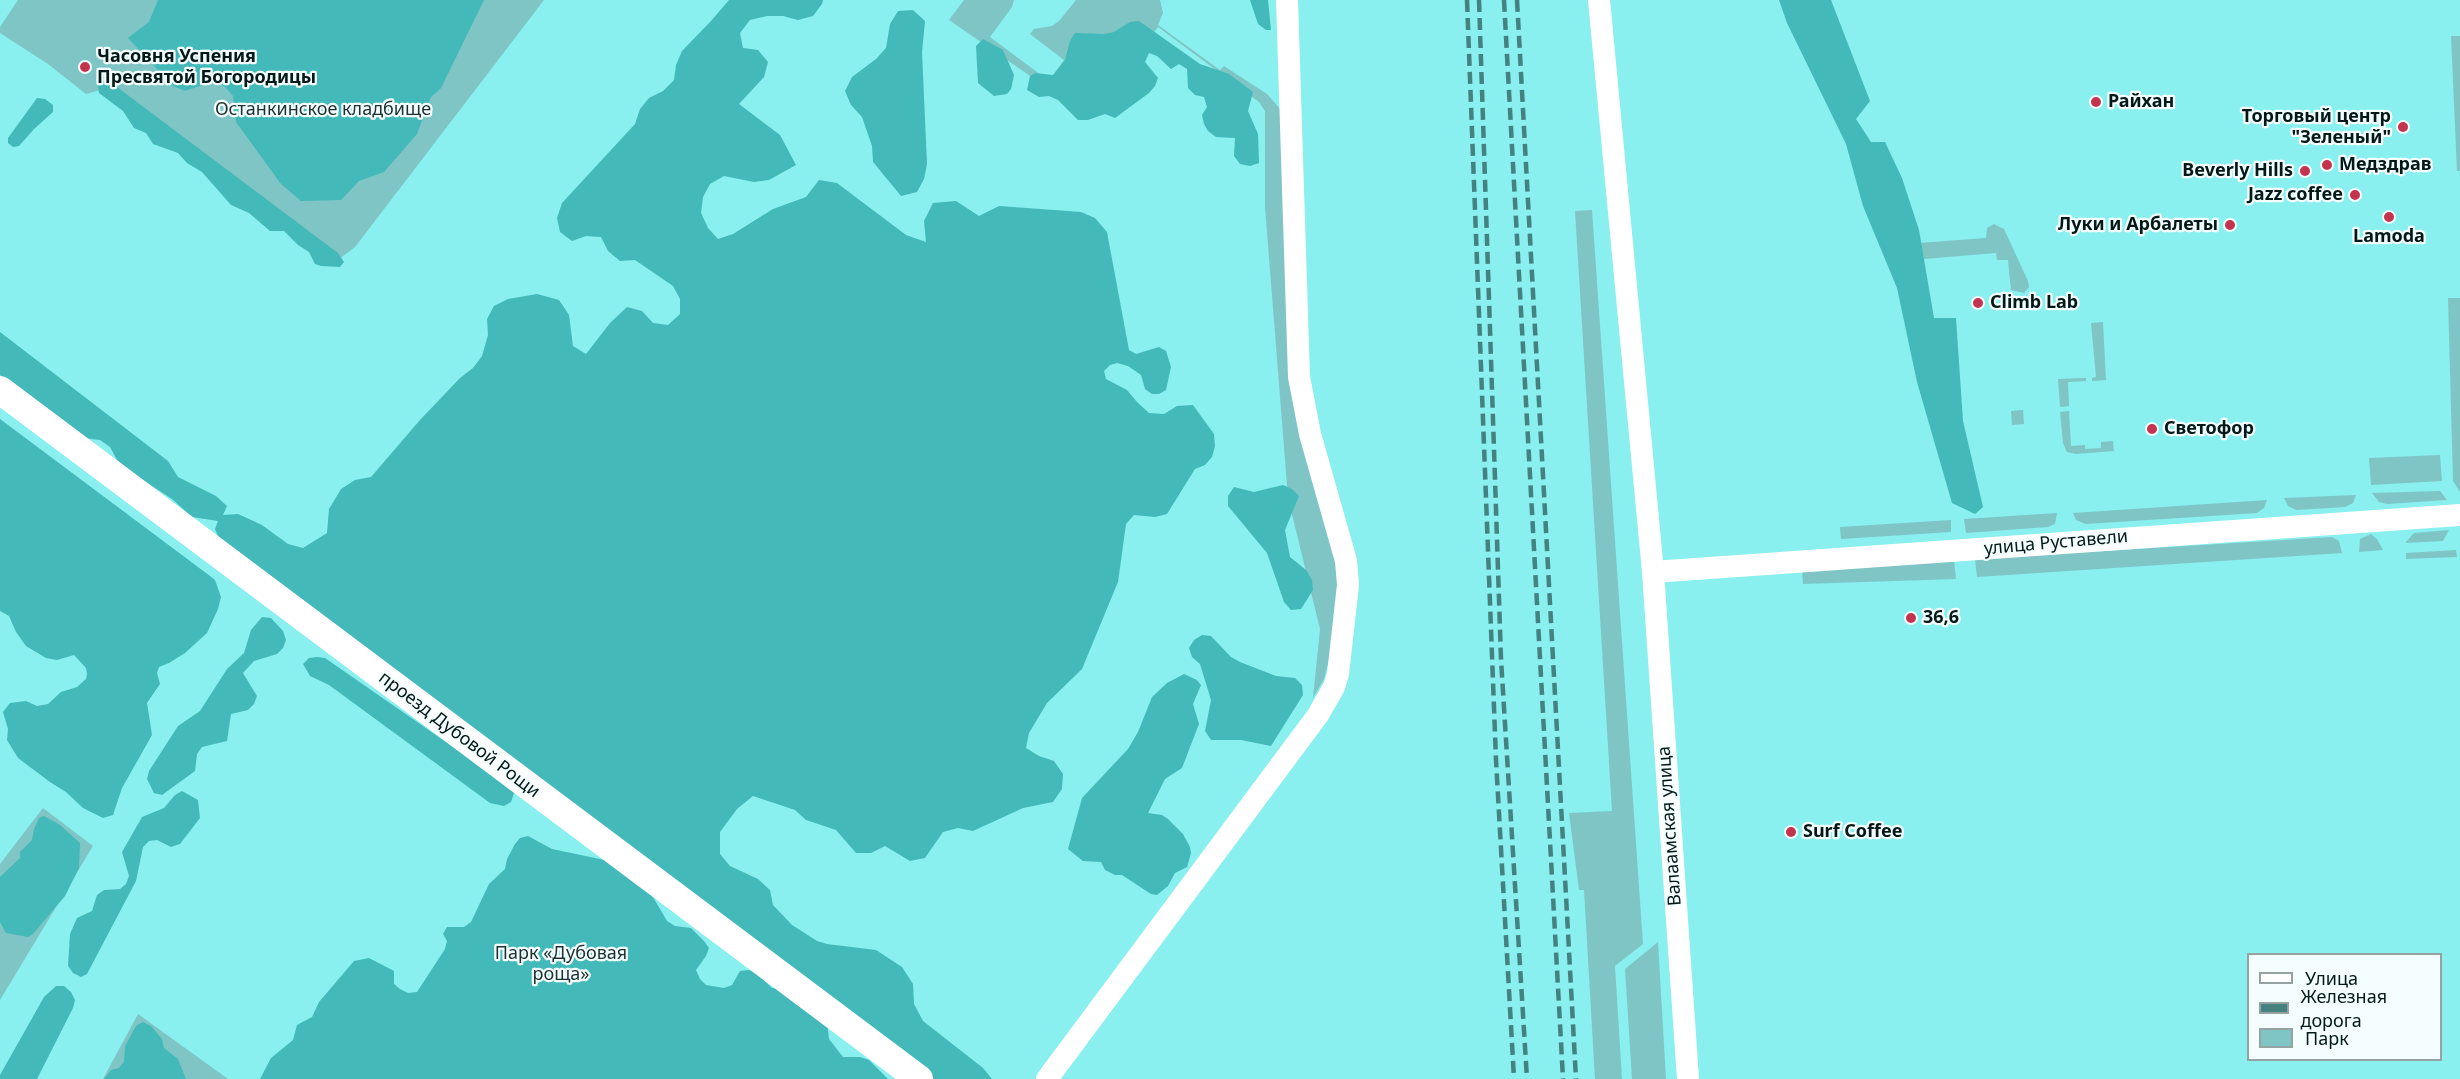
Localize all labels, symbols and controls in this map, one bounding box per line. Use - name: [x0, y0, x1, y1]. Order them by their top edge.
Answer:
- place label: Часовня Успения Пресвятой Богородицы: [97, 46, 316, 88]
- marker: Часовня Успения Пресвятой Богородицы: [78, 60, 92, 74]
- place label: Райхан: [2108, 91, 2174, 113]
- marker: Райхан: [2089, 95, 2103, 109]
- park label: Останкинское кладбище: [215, 99, 431, 121]
- place label: Торговый центр "Зеленый": [2242, 106, 2391, 148]
- marker: Торговый центр "Зеленый": [2396, 120, 2410, 134]
- place label: Медздрав: [2339, 154, 2431, 176]
- marker: Медздрав: [2320, 158, 2334, 172]
- place label: Beverly Hills: [2182, 160, 2293, 182]
- marker: Beverly Hills: [2298, 164, 2312, 178]
- place label: Jazz coffee: [2248, 184, 2343, 206]
- marker: Jazz coffee: [2348, 188, 2362, 202]
- marker: Lamoda: [2382, 210, 2396, 224]
- place label: Луки и Арбалеты: [2058, 214, 2218, 236]
- marker: Луки и Арбалеты: [2223, 218, 2237, 232]
- place label: Lamoda: [2353, 226, 2425, 248]
- place label: Climb Lab: [1990, 292, 2078, 314]
- marker: Climb Lab: [1971, 296, 1985, 310]
- place label: Светофор: [2164, 418, 2254, 440]
- marker: Светофор: [2145, 422, 2159, 436]
- street label: улица Руставели: [1983, 526, 2129, 560]
- place label: 36,6: [1923, 607, 1959, 629]
- marker: 36,6: [1904, 611, 1918, 625]
- street label: проезд Дубовой Рощи: [374, 667, 544, 803]
- street label: Валаамская улица: [1654, 745, 1686, 907]
- place label: Surf Coffee: [1803, 821, 1903, 843]
- marker: Surf Coffee: [1784, 825, 1798, 839]
- park label: Парк «Дубовая роща»: [495, 943, 627, 986]
- legend: [2247, 953, 2442, 1061]
- text: Улица: [2305, 966, 2358, 990]
- text: Железная дорога: [2301, 984, 2387, 1032]
- text: Парк: [2305, 1026, 2349, 1050]

